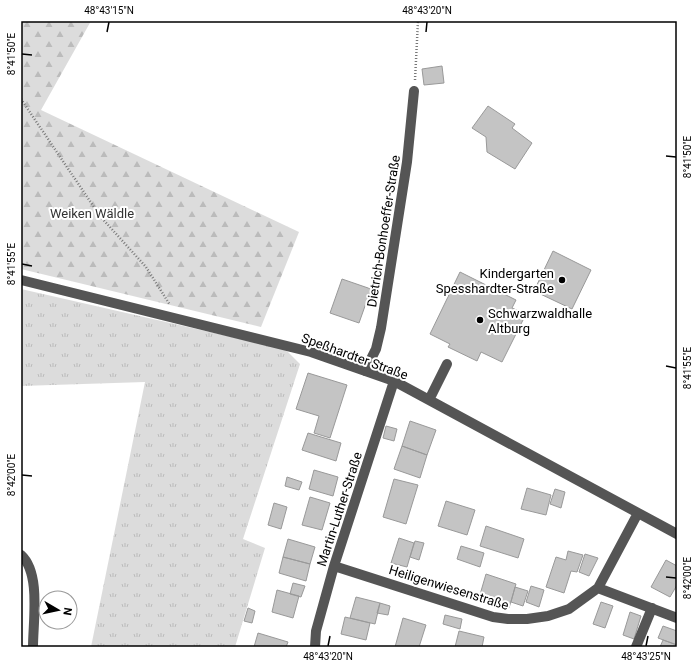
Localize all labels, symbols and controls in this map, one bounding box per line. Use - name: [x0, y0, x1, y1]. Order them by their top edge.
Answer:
- text: 48°43'15"N: [84, 5, 134, 16]
- text: 48°43'20"N: [402, 5, 452, 16]
- text: 8°41'50"E: [6, 32, 17, 75]
- text: 8°41'50"E: [682, 135, 693, 178]
- street label: Dietrich-Bonhoeffer-Straße: [364, 154, 403, 308]
- park label: Weiken Wäldle: [50, 206, 134, 221]
- text: 8°41'55"E: [6, 242, 17, 285]
- place label: Kindergarten Spesshardter-Straße: [436, 266, 554, 296]
- marker: Kindergarten Spesshardter-Straße: [557, 275, 567, 285]
- place label: Schwarzwaldhalle Altburg: [488, 306, 592, 336]
- marker: Schwarzwaldhalle Altburg: [475, 315, 485, 325]
- street label: Speßhardter Straße: [300, 330, 410, 383]
- text: 8°41'55"E: [682, 346, 693, 389]
- street label: Martin-Luther-Straße: [314, 450, 365, 568]
- text: 8°42'00"E: [6, 453, 17, 496]
- text: 8°42'00"E: [682, 556, 693, 599]
- street label: Heiligenwiesenstraße: [387, 562, 511, 613]
- north arrow: [38, 590, 78, 630]
- text: N: [60, 607, 74, 617]
- text: 48°43'20"N: [303, 651, 353, 662]
- text: 48°43'25"N: [621, 651, 671, 662]

